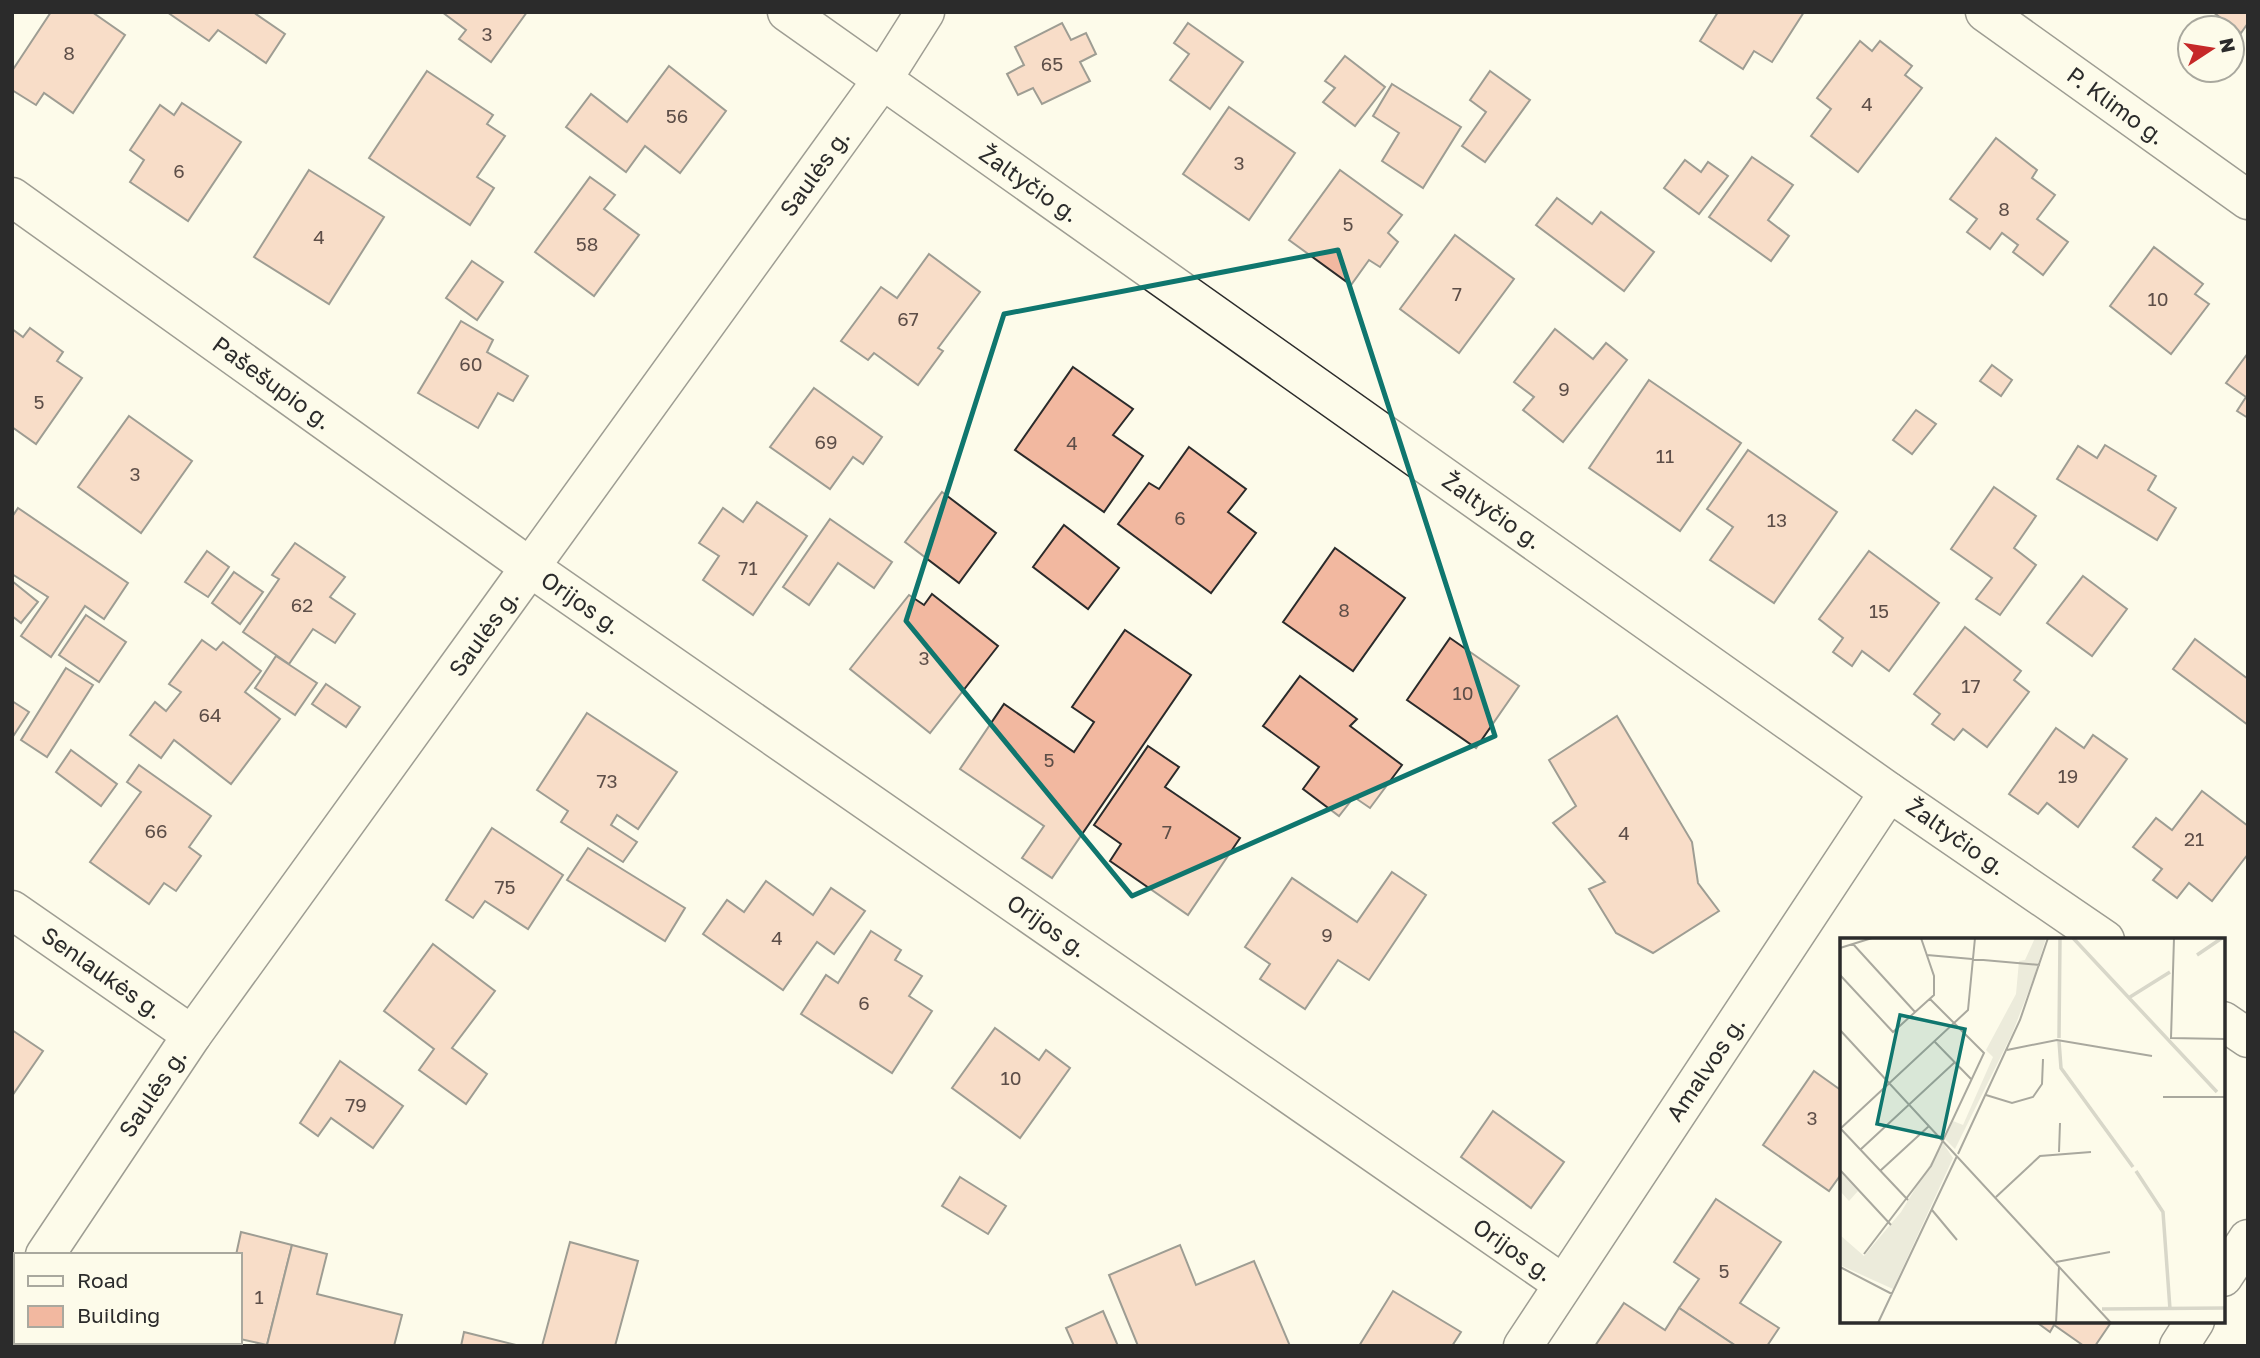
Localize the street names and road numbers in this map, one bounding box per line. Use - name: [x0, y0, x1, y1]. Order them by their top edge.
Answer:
- street label: P. Klimo g.: [2062, 60, 2171, 150]
- street label: Saulės g.: [773, 123, 855, 222]
- street label: Žaltyčio g.: [974, 139, 1085, 228]
- street label: Pašešupio g.: [208, 330, 338, 435]
- street label: Žaltyčio g.: [1437, 466, 1548, 555]
- street label: Orijos g.: [536, 565, 627, 640]
- street label: Saulės g.: [442, 583, 524, 682]
- street label: Žaltyčio g.: [1901, 792, 2012, 881]
- street label: Orijos g.: [1002, 888, 1093, 963]
- street label: Senlaukės g.: [37, 920, 168, 1024]
- street label: Amalvos g.: [1660, 1011, 1751, 1126]
- street label: Saulės g.: [112, 1043, 192, 1142]
- street label: Orijos g.: [1468, 1212, 1559, 1287]

